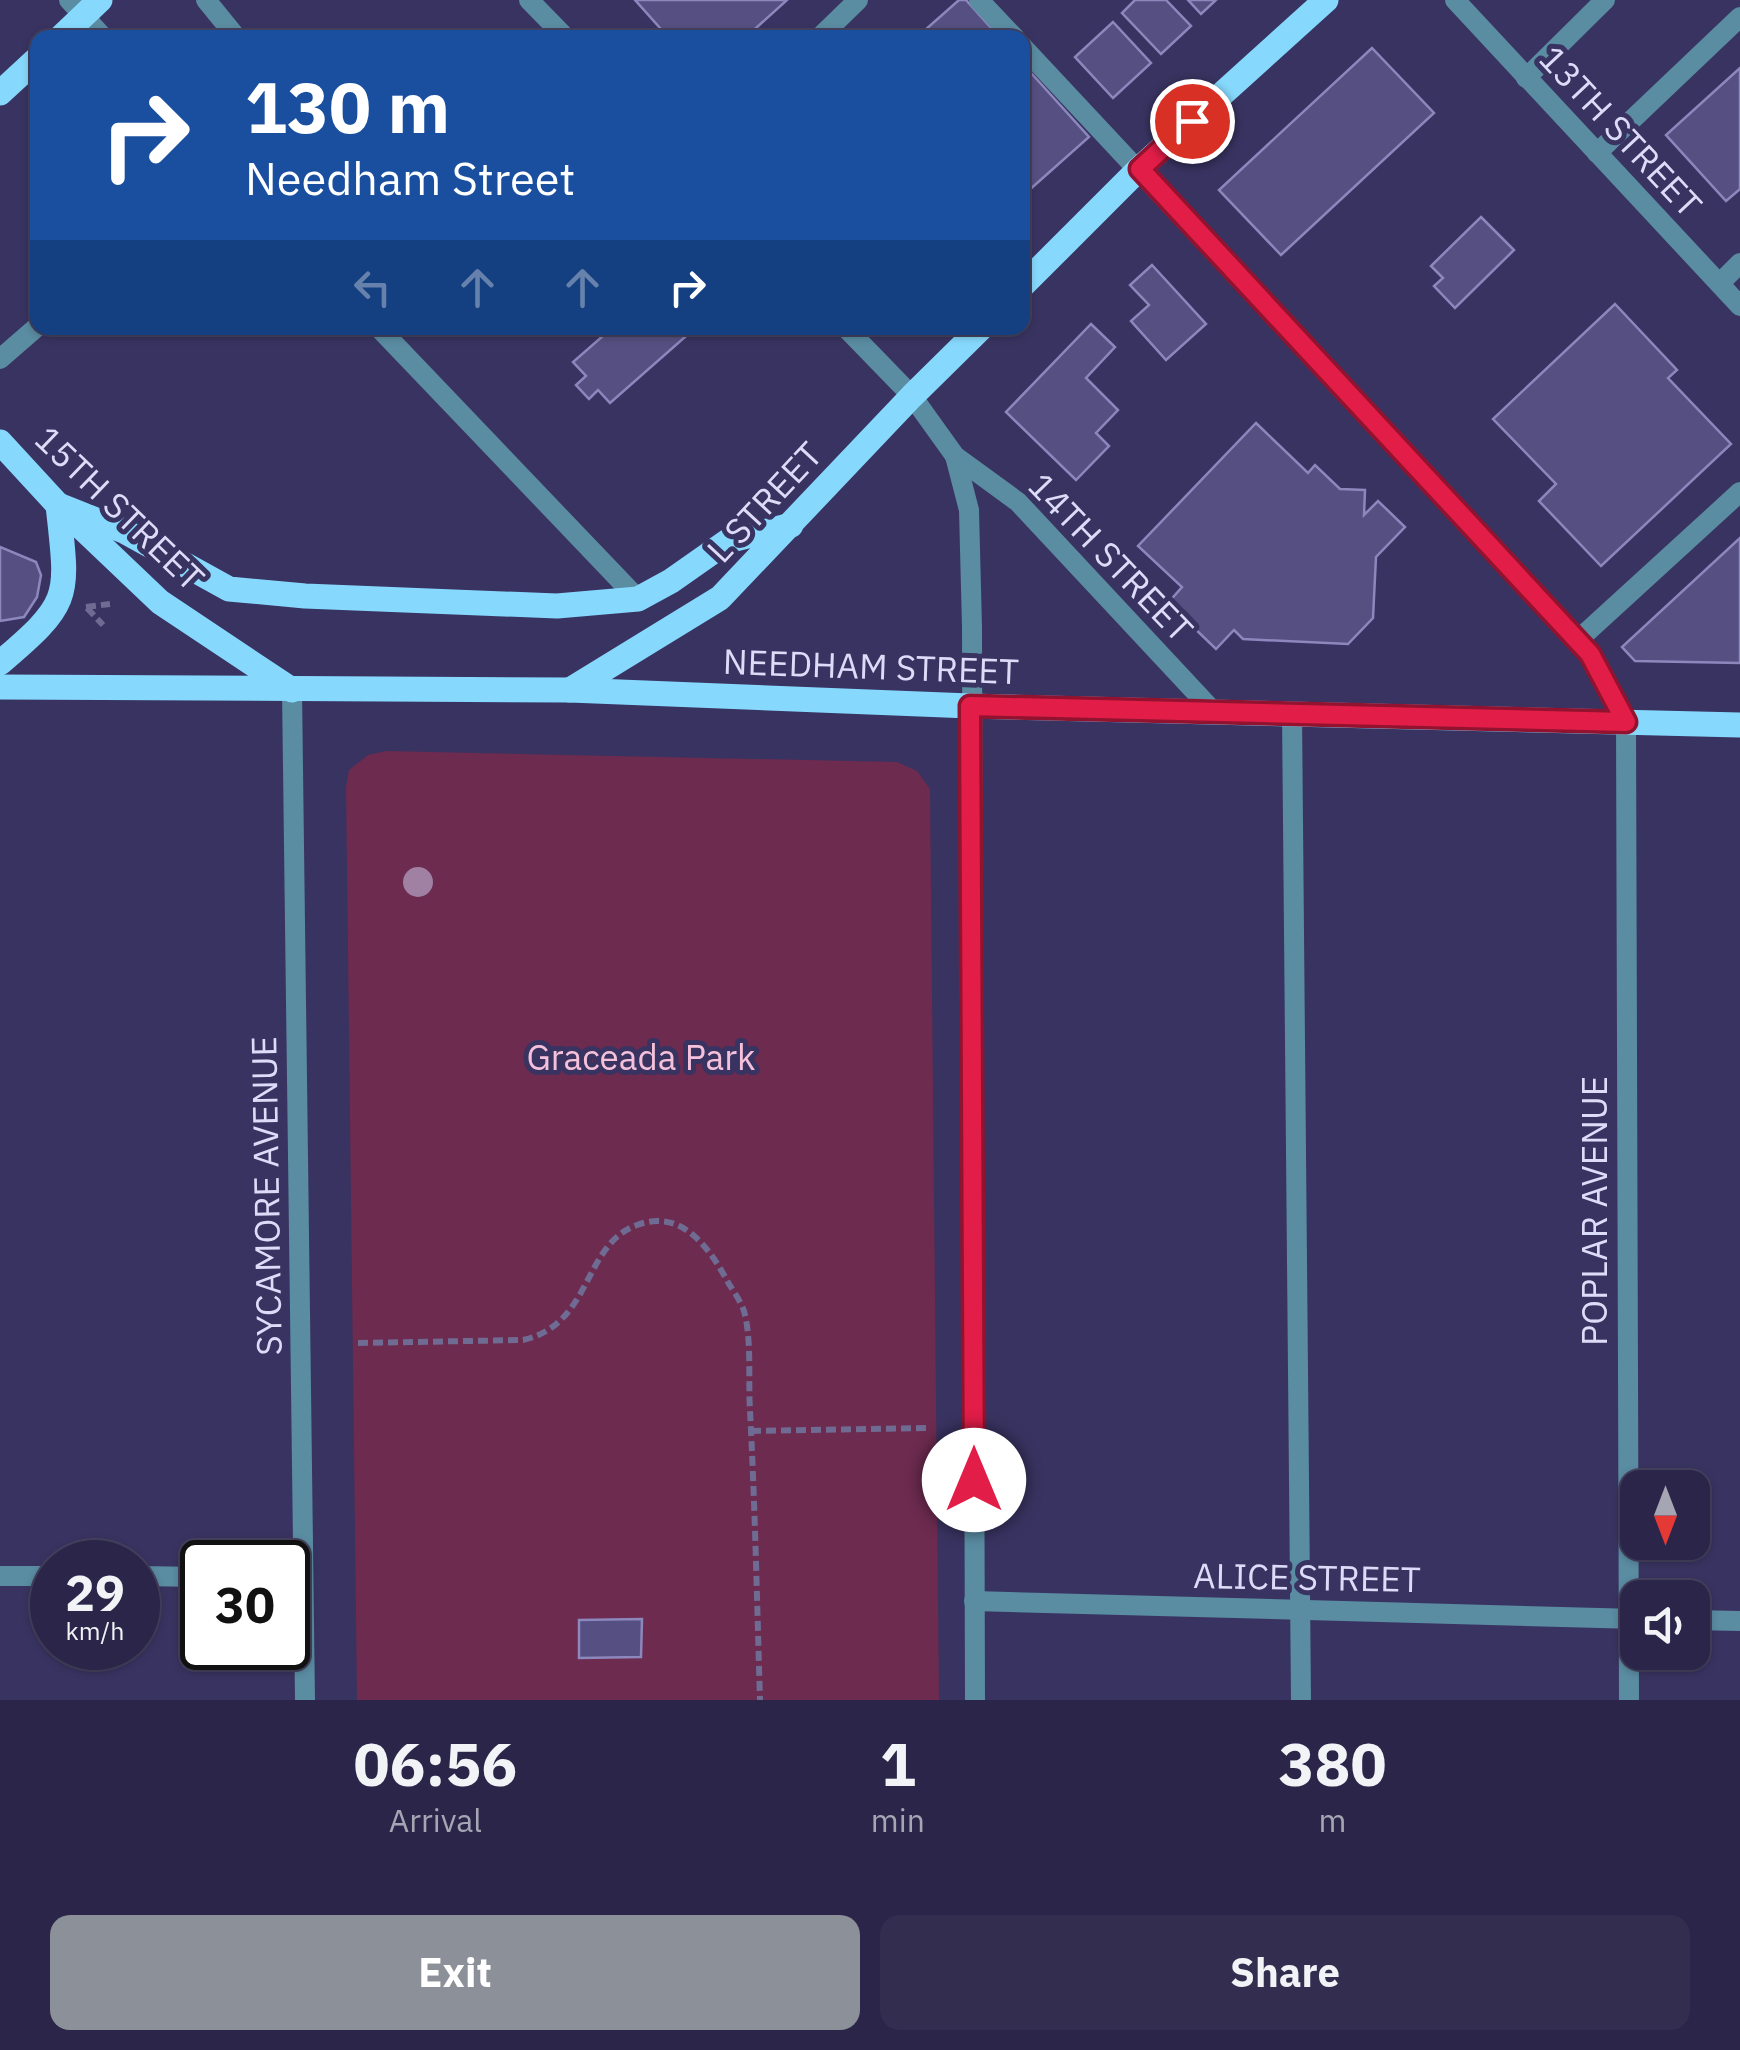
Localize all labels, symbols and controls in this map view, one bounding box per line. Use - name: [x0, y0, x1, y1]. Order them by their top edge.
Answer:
- street label: 13TH STREET: [1530, 36, 1712, 226]
- text: 130 m: [245, 61, 450, 152]
- icon: right: [80, 70, 210, 200]
- pin: [1150, 79, 1235, 164]
- icon: arrive: [1165, 94, 1220, 149]
- text: Needham Street: [245, 149, 575, 207]
- icon: left: [345, 260, 400, 315]
- icon: ahead: [450, 260, 505, 315]
- icon: ahead: [555, 260, 610, 315]
- icon: right: [660, 260, 715, 315]
- street label: 15TH STREET: [26, 416, 214, 600]
- street label: L STREET: [696, 432, 832, 572]
- street label: 14TH STREET: [1019, 463, 1203, 651]
- street label: NEEDHAM STREET: [722, 638, 1020, 694]
- park label: Graceada Park: [526, 1034, 756, 1080]
- street label: SYCAMORE AVENUE: [240, 1036, 292, 1356]
- street label: POPLAR AVENUE: [1571, 1076, 1617, 1346]
- position arrow: [922, 1428, 1026, 1532]
- north arrow: [1620, 1470, 1710, 1560]
- map controls: [1620, 1470, 1710, 1670]
- speed limit sign: 30: [180, 1540, 310, 1670]
- street label: ALICE STREET: [1193, 1552, 1421, 1602]
- text: 29: [65, 1560, 125, 1625]
- button: sound: [1620, 1580, 1710, 1670]
- text: km/h: [66, 1614, 124, 1647]
- text: 06:56: [354, 1724, 517, 1803]
- text: 1: [880, 1724, 916, 1803]
- text: 380: [1278, 1724, 1386, 1803]
- text: Arrival: [389, 1799, 482, 1841]
- text: min: [871, 1799, 925, 1841]
- text: m: [1319, 1799, 1346, 1841]
- button: Exit: [50, 1915, 860, 2030]
- button: Share: [880, 1915, 1690, 2030]

